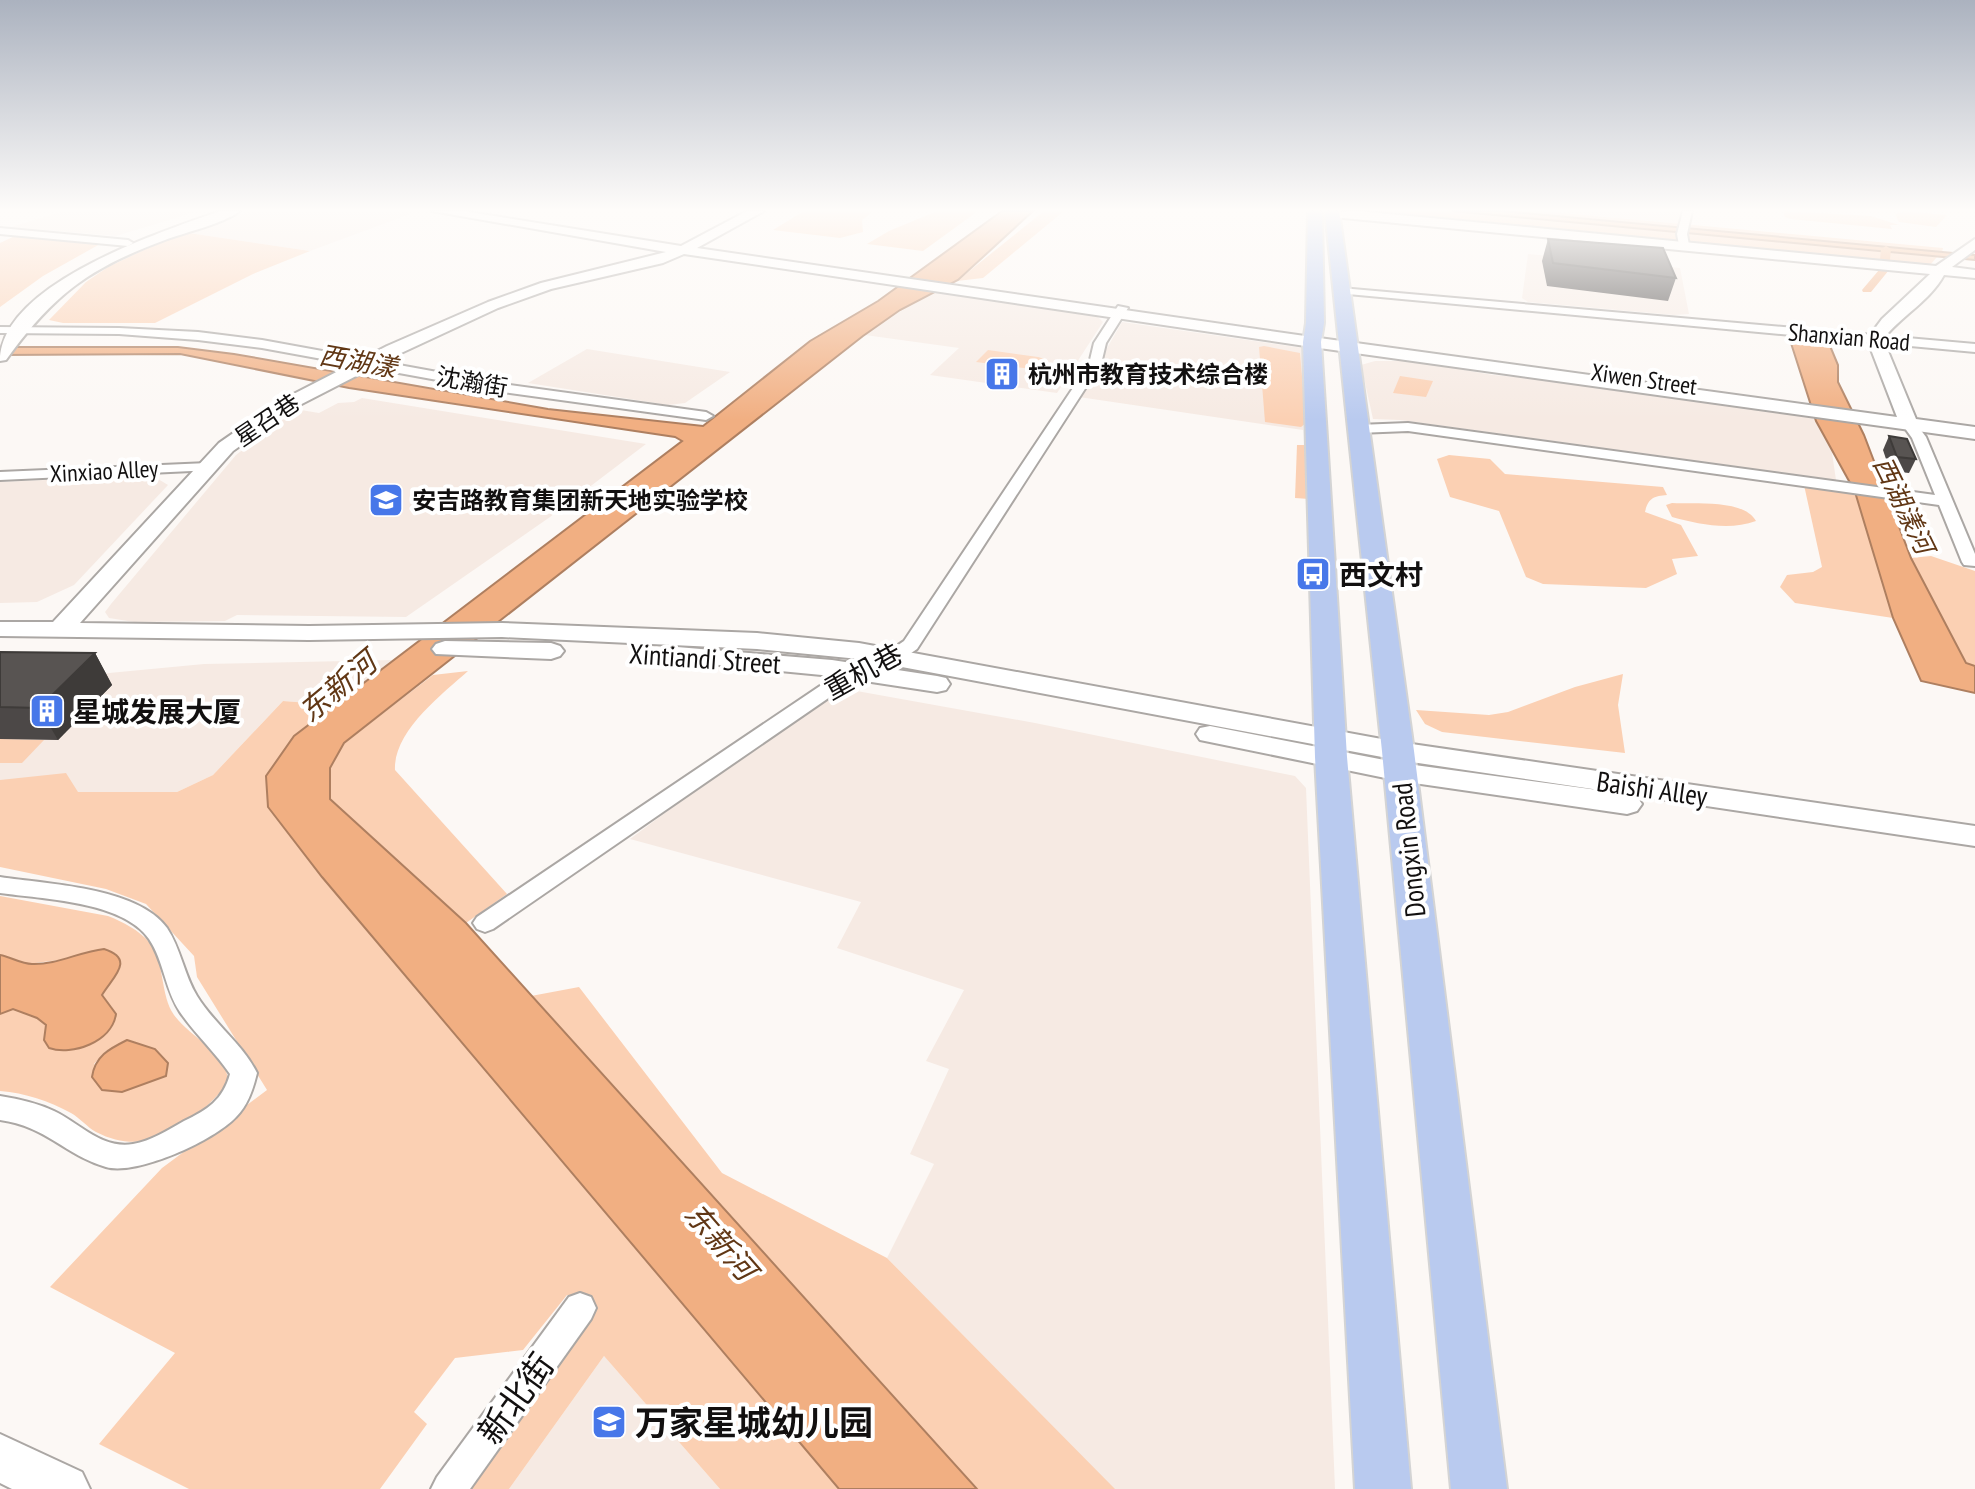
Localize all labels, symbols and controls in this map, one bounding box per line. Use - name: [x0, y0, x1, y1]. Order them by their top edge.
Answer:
- street label: Shanxian Road: [1787, 316, 1911, 358]
- water label: 西湖漾: [317, 338, 402, 385]
- building icon: 杭州市教育技术综合楼: [983, 355, 1021, 393]
- street label: Xiwen Street: [1589, 356, 1699, 402]
- place label: 杭州市教育技术综合楼: [1028, 359, 1268, 390]
- street label: 沈瀚街: [434, 360, 510, 404]
- street label: 星召巷: [228, 387, 306, 453]
- water label: 西湖漾河: [1866, 451, 1944, 563]
- street label: Xinxiao Alley: [49, 453, 159, 489]
- school or university icon: 安吉路教育集团新天地实验学校: [367, 481, 405, 519]
- place label: 安吉路教育集团新天地实验学校: [412, 485, 748, 516]
- bus stop icon: 西文村: [1294, 555, 1332, 593]
- place label: 西文村: [1339, 556, 1423, 593]
- street label: Xintiandi Street: [628, 634, 782, 682]
- street label: 重机巷: [817, 634, 909, 708]
- water label: 东新河: [290, 639, 388, 730]
- building icon: 星城发展大厦: [28, 692, 66, 730]
- place label: 星城发展大厦: [73, 693, 241, 730]
- street label: Baishi Alley: [1594, 762, 1710, 814]
- street label: Dongxin Road: [1383, 781, 1433, 919]
- water label: 东新河: [677, 1194, 769, 1292]
- street label: 新北街: [467, 1344, 563, 1452]
- place label: 万家星城幼儿园: [635, 1400, 873, 1444]
- school or university icon: 万家星城幼儿园: [590, 1403, 628, 1441]

